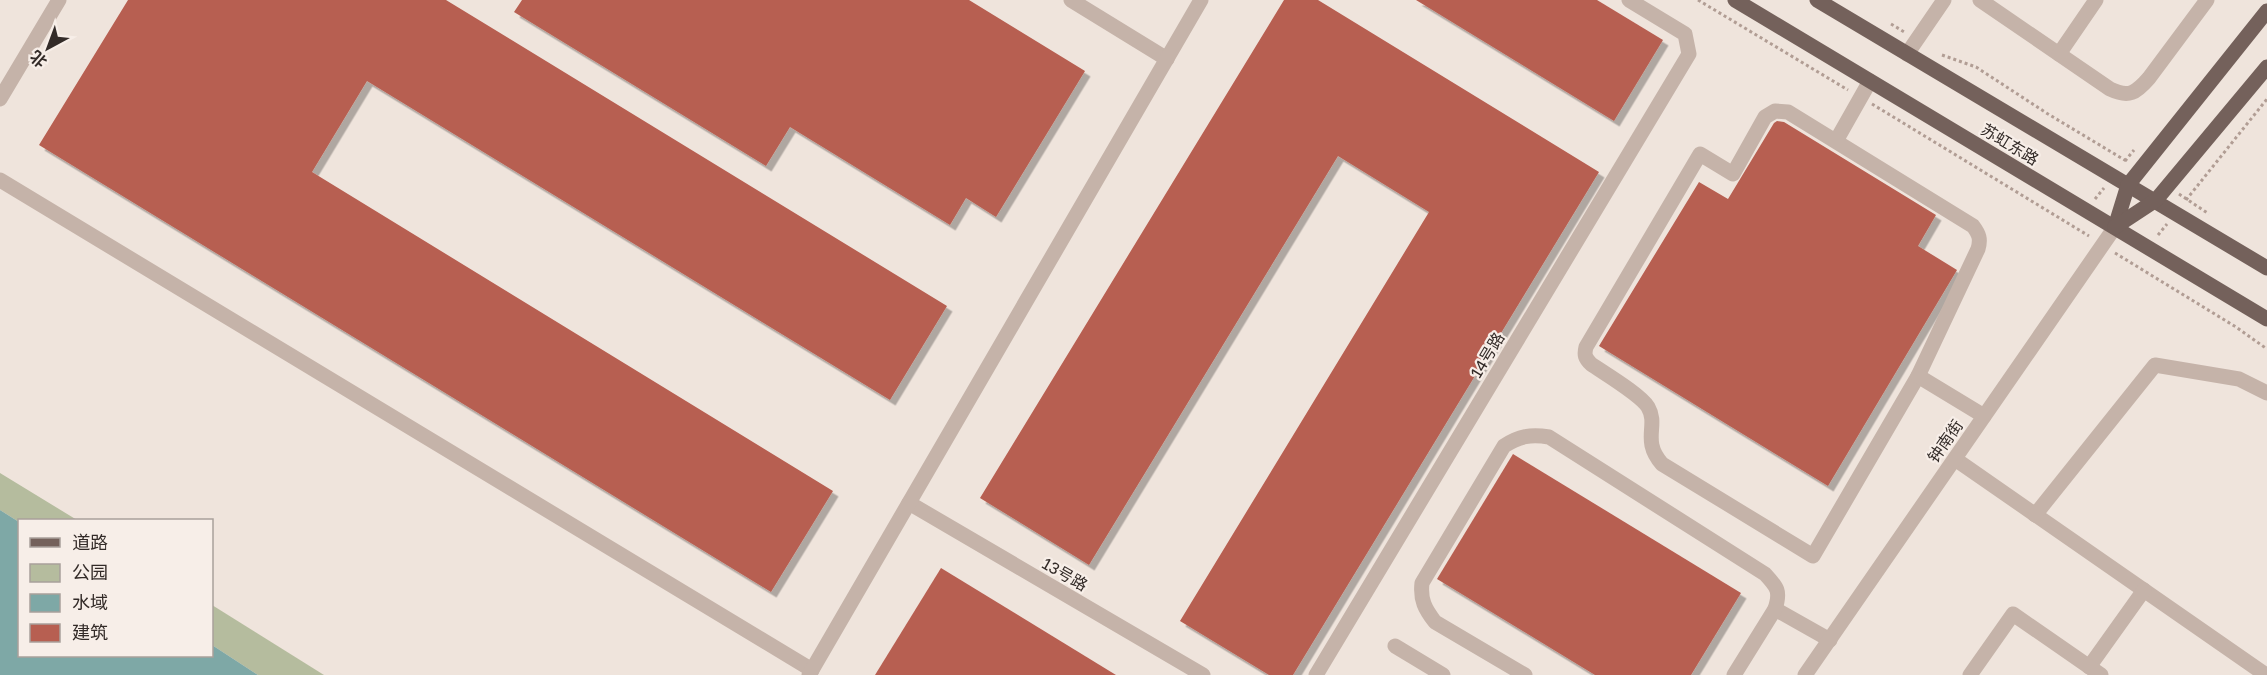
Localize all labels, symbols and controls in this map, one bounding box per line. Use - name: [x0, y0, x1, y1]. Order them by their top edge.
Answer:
- north arrow: [18, 18, 78, 78]
- text: 北: [26, 47, 51, 72]
- street label: 苏虹东路: [1977, 119, 2043, 169]
- street label: 14号路: [1466, 329, 1508, 381]
- street label: 钟南街: [1923, 416, 1967, 466]
- legend: [18, 519, 213, 657]
- text: 道路: [72, 531, 108, 553]
- street label: 13号路: [1039, 553, 1091, 595]
- text: 公园: [72, 561, 108, 583]
- text: 水域: [72, 591, 108, 613]
- text: 建筑: [72, 621, 108, 643]

